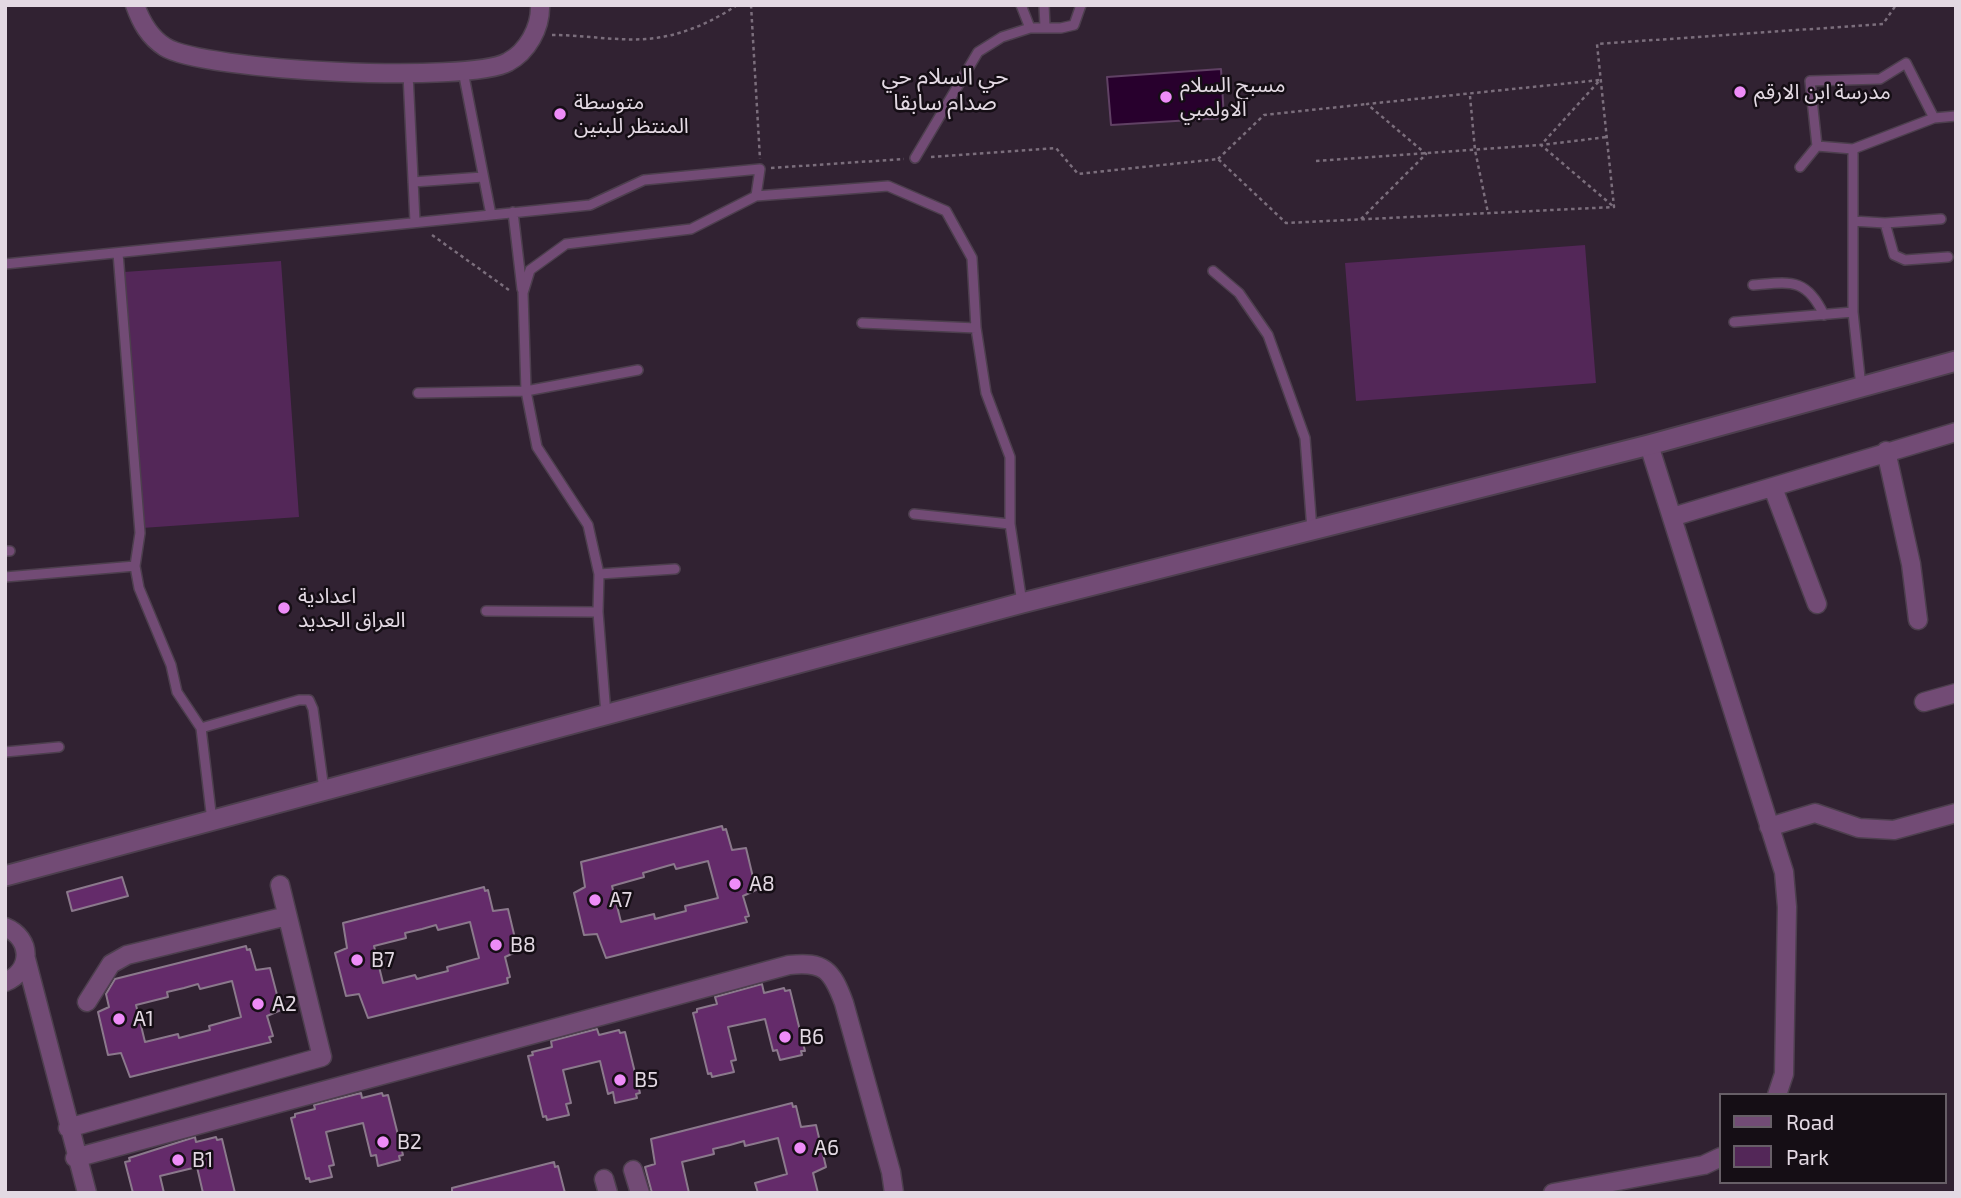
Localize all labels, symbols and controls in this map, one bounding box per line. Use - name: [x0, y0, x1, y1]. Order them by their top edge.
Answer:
- district label: حي السلام حي صدام سابقا: [881, 62, 1009, 116]
- place label: مسبح السلام الاولمبي: [1180, 72, 1285, 122]
- place label: مدرسة ابن الارقم: [1754, 79, 1891, 105]
- marker: مدرسة ابن الارقم: [1732, 84, 1748, 100]
- place label: متوسطة المنتظر للبنين: [574, 89, 689, 139]
- marker: مسبح السلام الاولمبي: [1158, 89, 1174, 105]
- marker: متوسطة المنتظر للبنين: [552, 106, 568, 122]
- place label: اعدادية العراق الجديد: [298, 583, 406, 633]
- marker: اعدادية العراق الجديد: [276, 600, 292, 616]
- place label: A8: [749, 871, 775, 897]
- marker: A8: [727, 876, 743, 892]
- place label: A7: [609, 887, 632, 913]
- marker: A7: [587, 892, 603, 908]
- place label: B8: [510, 932, 536, 958]
- marker: B8: [488, 937, 504, 953]
- place label: B7: [371, 947, 395, 973]
- marker: B7: [349, 952, 365, 968]
- place label: A2: [272, 991, 297, 1017]
- marker: A2: [250, 996, 266, 1012]
- place label: A1: [133, 1006, 154, 1032]
- marker: A1: [111, 1011, 127, 1027]
- place label: B6: [799, 1024, 824, 1050]
- marker: B6: [777, 1029, 793, 1045]
- place label: B5: [634, 1067, 658, 1093]
- marker: B5: [612, 1072, 628, 1088]
- legend: [1720, 1093, 1947, 1184]
- text: Road: [1786, 1109, 1834, 1134]
- place label: B2: [397, 1129, 422, 1155]
- marker: B2: [375, 1134, 391, 1150]
- place label: A6: [814, 1135, 839, 1161]
- marker: A6: [792, 1140, 808, 1156]
- text: Park: [1786, 1144, 1829, 1169]
- place label: B1: [192, 1147, 213, 1173]
- marker: B1: [170, 1152, 186, 1168]

